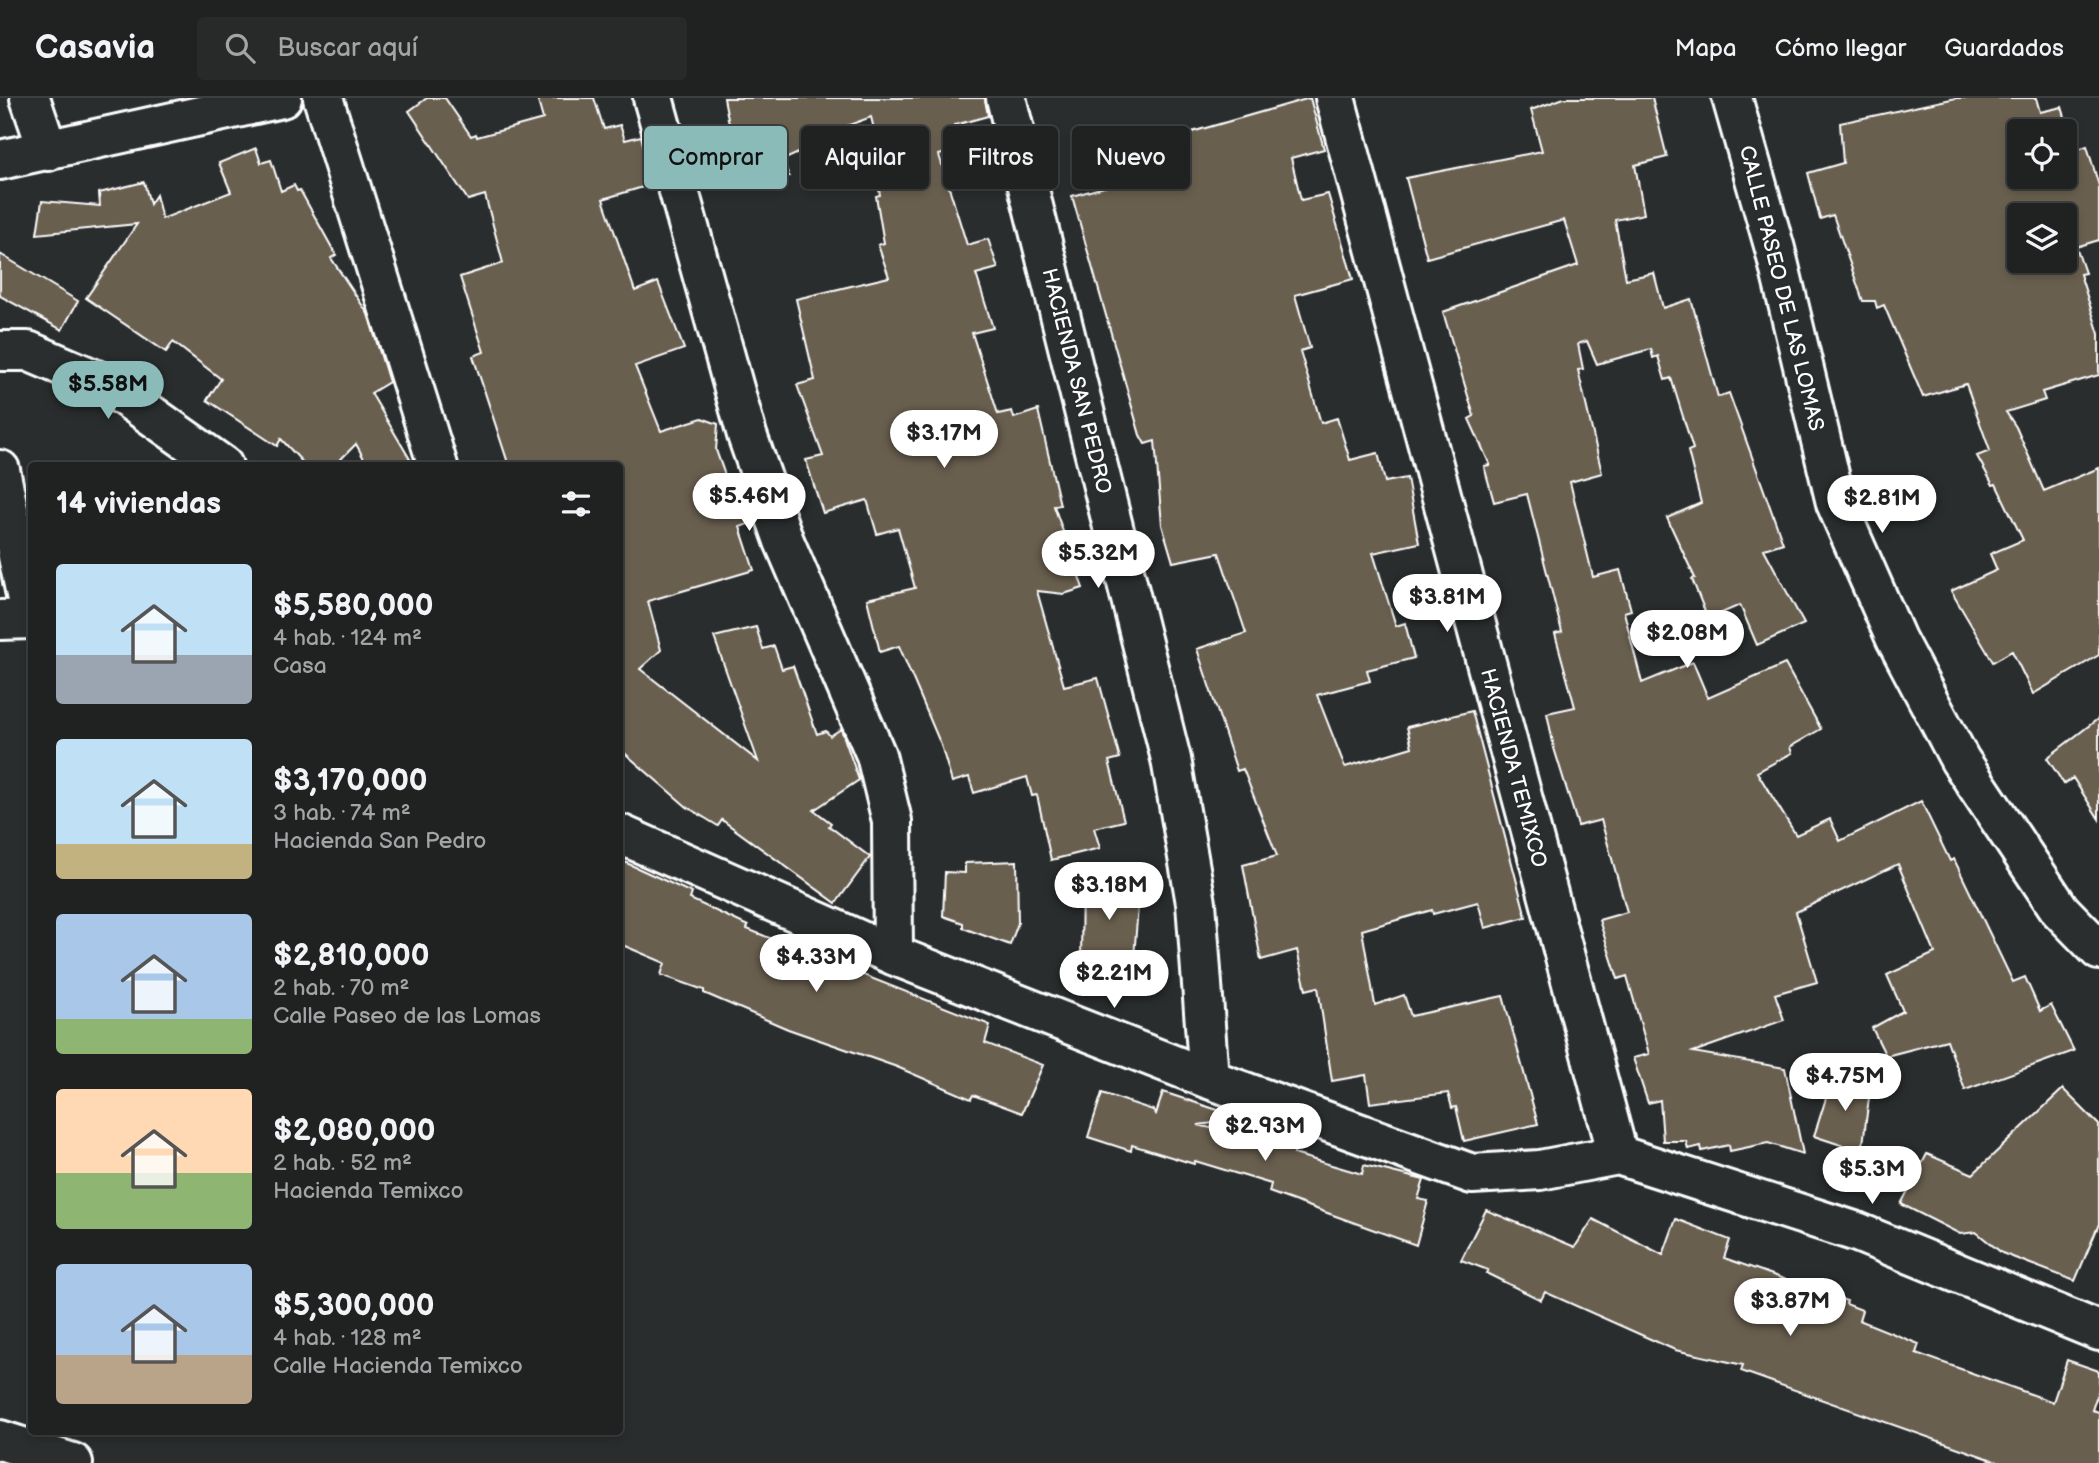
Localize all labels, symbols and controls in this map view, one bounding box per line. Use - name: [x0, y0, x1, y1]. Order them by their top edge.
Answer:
- search box: [197, 17, 687, 80]
- text: Casavia: [35, 28, 155, 68]
- icon: search: [221, 29, 259, 67]
- text: Buscar aquí: [277, 33, 418, 64]
- text: Mapa: [1675, 34, 1737, 63]
- text: Cómo llegar: [1775, 34, 1906, 63]
- text: Guardados: [1944, 34, 2064, 63]
- map controls: [2007, 119, 2077, 273]
- button: locate: [2007, 119, 2077, 189]
- chip: Comprar: [644, 126, 787, 189]
- chip: Alquilar: [801, 126, 929, 189]
- chip: Filtros: [943, 126, 1058, 189]
- chip: Nuevo: [1072, 126, 1190, 189]
- street label: CALLE PASEO DE LAS LOMAS: [1734, 143, 1829, 433]
- button: layers: [2007, 203, 2077, 273]
- street label: HACIENDA SAN PEDRO: [1036, 266, 1117, 497]
- pin: $5.58M: [51, 362, 165, 421]
- text: $5.58M: [68, 370, 148, 398]
- pin: $3.17M: [887, 410, 1001, 470]
- text: $3.17M: [906, 419, 982, 447]
- pin: $5.46M: [692, 474, 806, 533]
- pin: $2.81M: [1825, 476, 1939, 535]
- text: $5.46M: [709, 482, 789, 510]
- text: $2.81M: [1843, 484, 1921, 512]
- icon: filters: [557, 485, 595, 523]
- text: 14 viviendas: [56, 486, 221, 522]
- pin: $5.32M: [1041, 531, 1155, 590]
- text: $5.32M: [1058, 539, 1138, 567]
- pin: $3.81M: [1390, 574, 1504, 634]
- text: $3.81M: [1409, 583, 1485, 611]
- text: $5,580,000: [273, 588, 434, 624]
- icon: home: [112, 592, 196, 676]
- pin: $2.08M: [1630, 610, 1744, 670]
- text: $2.08M: [1646, 619, 1728, 647]
- text: 4 hab. · 124 m²: [273, 624, 422, 652]
- text: Casa: [273, 652, 327, 680]
- street label: HACIENDA TEMIXCO: [1475, 666, 1552, 870]
- text: $3,170,000: [273, 763, 428, 799]
- icon: home: [112, 767, 196, 851]
- text: 3 hab. · 74 m²: [273, 799, 411, 827]
- text: Hacienda San Pedro: [273, 827, 486, 855]
- pin: $3.18M: [1052, 862, 1166, 922]
- text: $3.18M: [1071, 871, 1147, 899]
- pin: $4.33M: [759, 934, 873, 994]
- text: $2,810,000: [273, 938, 429, 974]
- icon: home: [112, 942, 196, 1026]
- text: $4.33M: [776, 943, 856, 971]
- pin: $2.21M: [1057, 950, 1171, 1010]
- text: $2.21M: [1076, 959, 1152, 987]
- text: 2 hab. · 70 m²: [273, 974, 410, 1002]
- text: Calle Paseo de las Lomas: [273, 1002, 541, 1030]
- pin: $4.75M: [1788, 1054, 1902, 1113]
- text: $4.75M: [1805, 1062, 1885, 1090]
- pin: $2.93M: [1208, 1104, 1322, 1163]
- text: $2.93M: [1225, 1112, 1305, 1140]
- text: $2,080,000: [273, 1113, 436, 1149]
- icon: home: [112, 1117, 196, 1201]
- pin: $5.3M: [1823, 1146, 1921, 1206]
- text: 2 hab. · 52 m²: [273, 1149, 412, 1177]
- text: $5.3M: [1839, 1155, 1905, 1183]
- text: Hacienda Temixco: [273, 1177, 464, 1205]
- pin: $3.87M: [1733, 1278, 1847, 1338]
- text: $3.87M: [1750, 1287, 1830, 1315]
- text: $5,300,000: [273, 1288, 434, 1324]
- icon: home: [112, 1292, 196, 1376]
- text: 4 hab. · 128 m²: [273, 1324, 422, 1352]
- text: Calle Hacienda Temixco: [273, 1352, 523, 1380]

